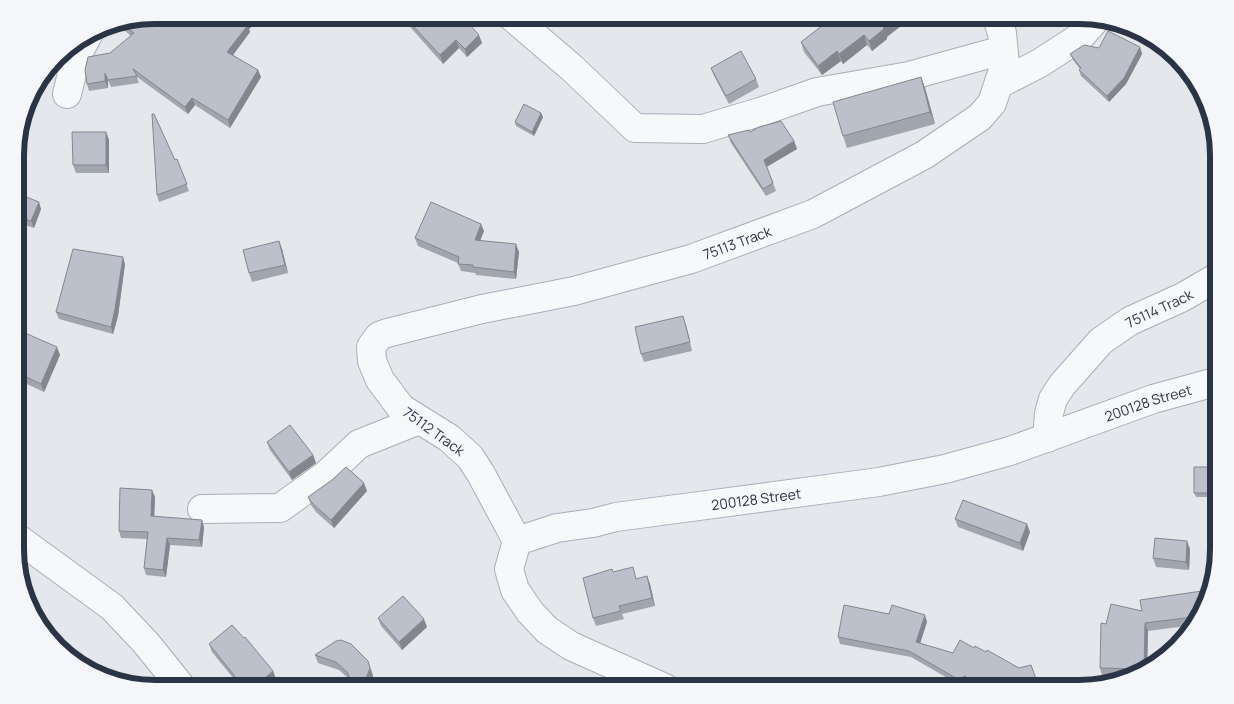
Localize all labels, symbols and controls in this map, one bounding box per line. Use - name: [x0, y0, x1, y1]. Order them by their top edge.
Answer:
- street label: 75113 Track: [700, 220, 775, 263]
- street label: 75114 Track: [1121, 283, 1197, 331]
- street label: 200128 Street: [1102, 379, 1194, 425]
- street label: 75112 Track: [399, 402, 469, 460]
- street label: 200128 Street: [710, 483, 803, 514]

